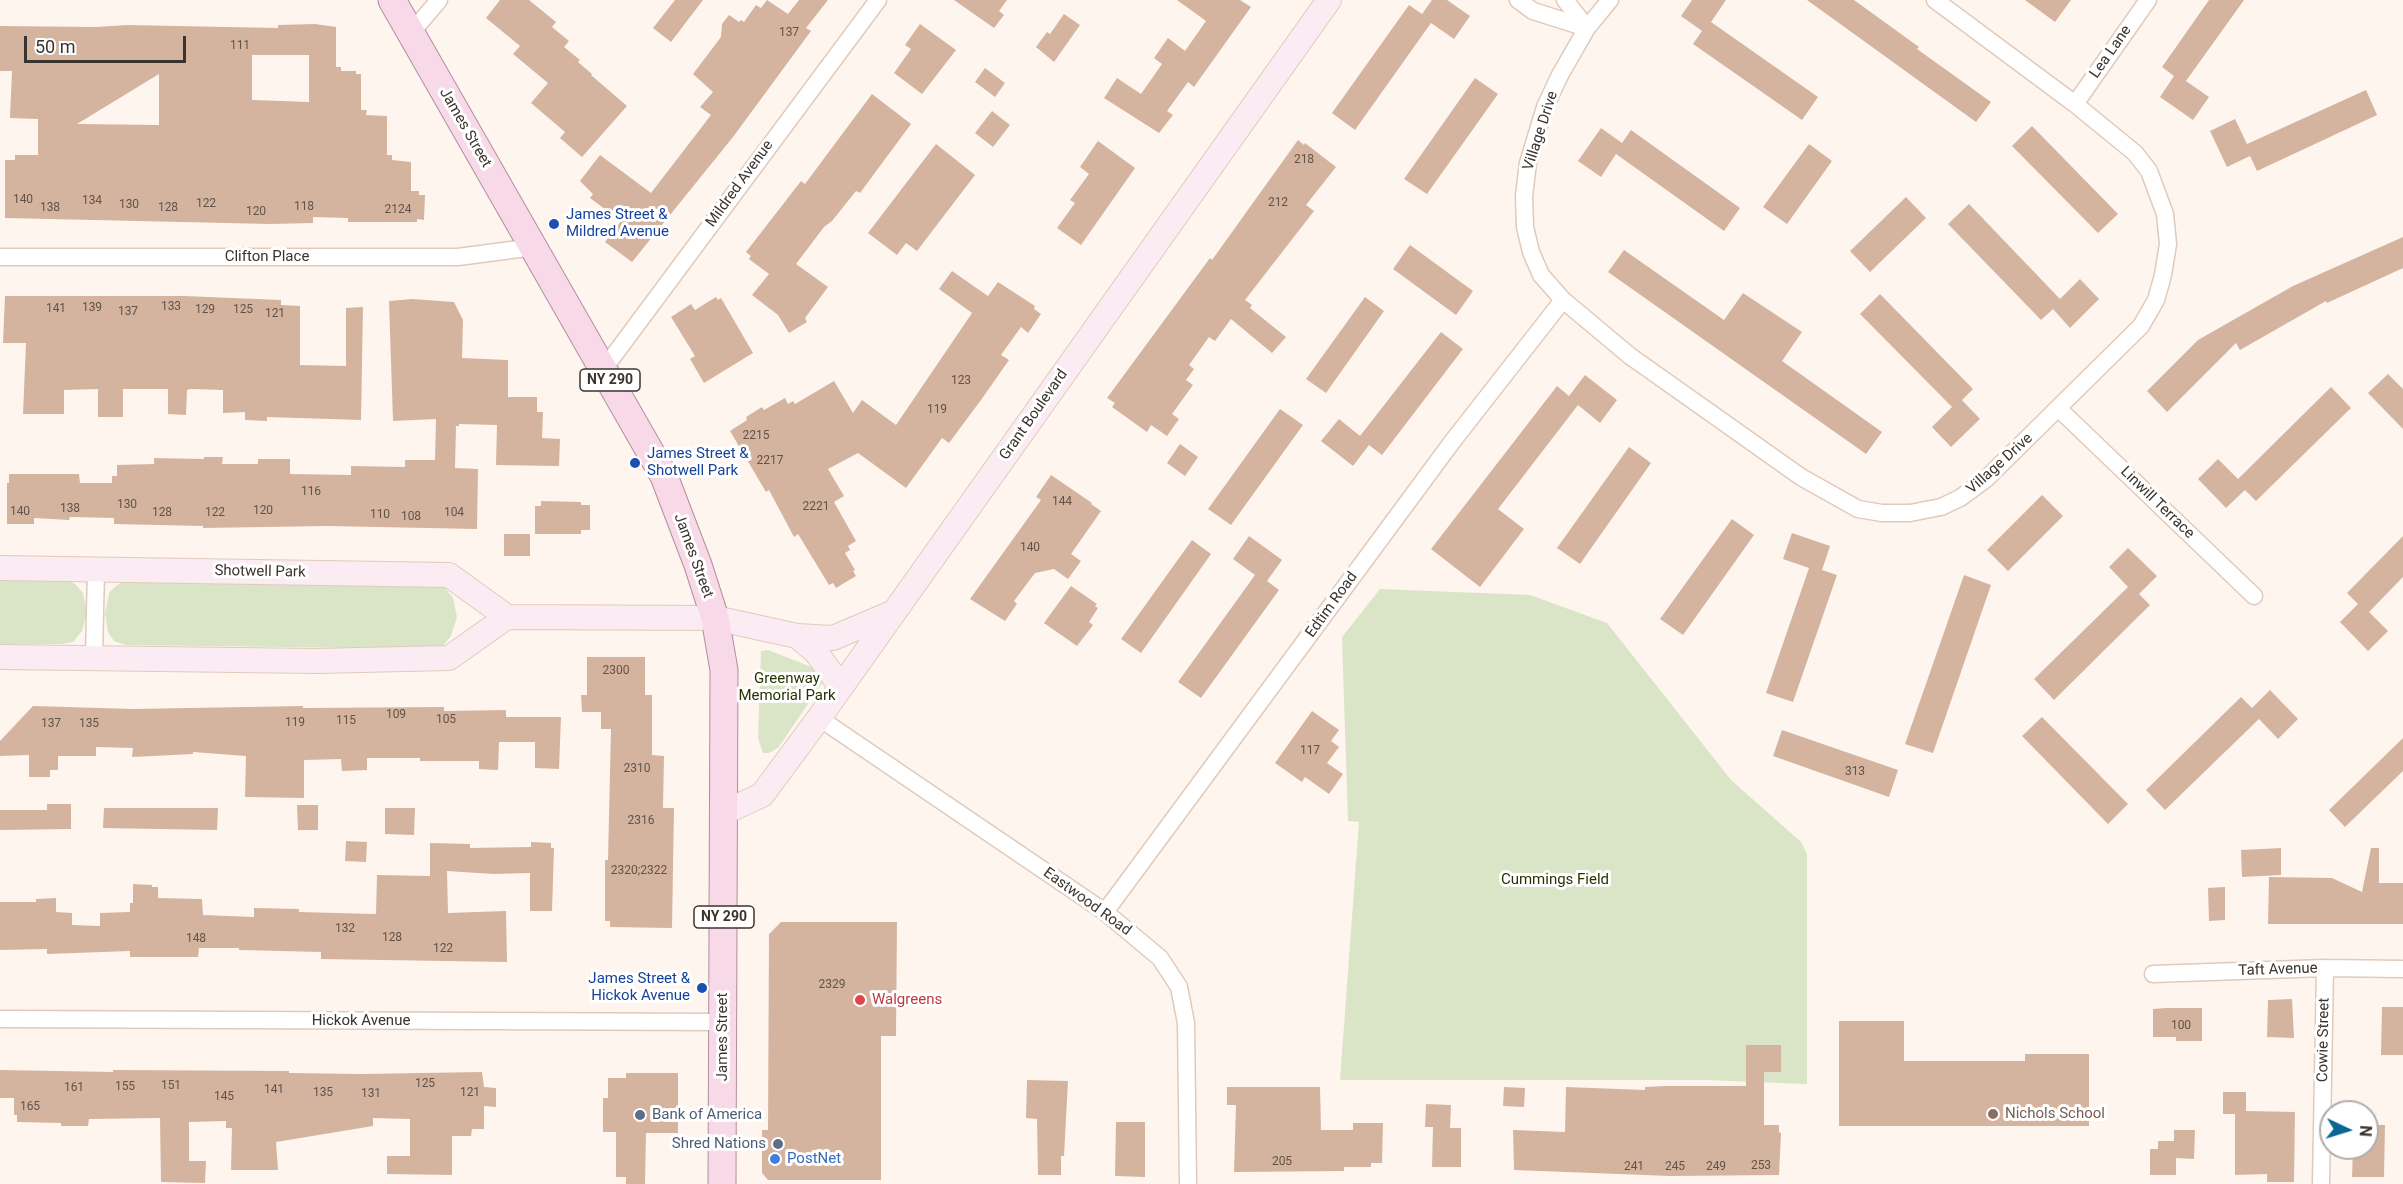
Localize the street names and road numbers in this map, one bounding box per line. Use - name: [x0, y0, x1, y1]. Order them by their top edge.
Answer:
- street label: Lea Lane: [2086, 22, 2136, 82]
- street label: James Street: [435, 85, 495, 171]
- street label: Village Drive: [1520, 89, 1562, 173]
- street label: Mildred Avenue: [702, 137, 778, 231]
- street label: Clifton Place: [225, 248, 309, 266]
- street label: Grant Boulevard: [996, 366, 1072, 464]
- road number: NY 290: [580, 369, 640, 391]
- street label: Village Drive: [1963, 430, 2037, 498]
- street label: Linwill Terrace: [2116, 463, 2198, 543]
- street label: James Street: [669, 511, 717, 601]
- street label: Shotwell Park: [214, 562, 306, 582]
- street label: Edtim Road: [1302, 569, 1362, 641]
- street label: Eastwood Road: [1040, 864, 1134, 940]
- road number: NY 290: [694, 906, 754, 928]
- street label: Taft Avenue: [2238, 960, 2318, 980]
- street label: James Street: [714, 993, 732, 1081]
- street label: Cowie Street: [2314, 998, 2334, 1082]
- street label: Hickok Avenue: [312, 1012, 410, 1030]

